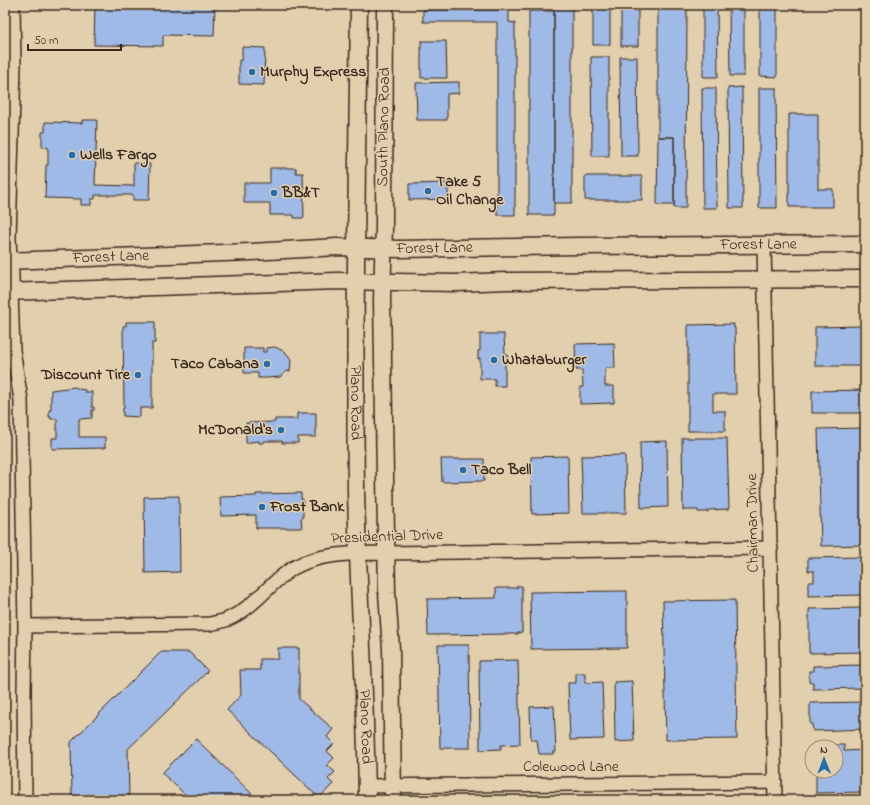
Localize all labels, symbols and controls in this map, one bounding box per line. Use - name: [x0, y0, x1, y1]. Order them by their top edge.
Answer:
- scale bar: [28, 26, 121, 52]
- text: 50 m: [34, 32, 58, 50]
- place label: Murphy Express: [260, 60, 366, 85]
- marker: Murphy Express: [247, 67, 257, 77]
- street label: South Plano Road: [371, 67, 397, 187]
- place label: Wells Fargo: [80, 143, 157, 168]
- marker: Wells Fargo: [67, 150, 77, 160]
- place label: Take 5 Oil Change: [436, 170, 504, 213]
- place label: BB&T: [281, 181, 321, 205]
- marker: Take 5 Oil Change: [423, 186, 433, 196]
- marker: BB&T: [269, 188, 279, 198]
- street label: Forest Lane: [719, 232, 798, 257]
- street label: Forest Lane: [395, 236, 474, 261]
- street label: Forest Lane: [71, 244, 150, 271]
- place label: Whataburger: [502, 348, 588, 373]
- place label: Taco Cabana: [171, 352, 259, 376]
- marker: Whataburger: [489, 355, 499, 365]
- marker: Taco Cabana: [262, 359, 272, 369]
- place label: Discount Tire: [40, 363, 131, 387]
- street label: Plano Road: [343, 366, 368, 440]
- marker: Discount Tire: [133, 370, 143, 380]
- place label: McDonald's: [198, 418, 273, 442]
- marker: McDonald's: [276, 425, 286, 435]
- place label: Taco Bell: [471, 458, 532, 482]
- marker: Taco Bell: [458, 465, 468, 475]
- street label: Chairman Drive: [740, 472, 766, 573]
- place label: Frost Bank: [269, 495, 345, 519]
- marker: Frost Bank: [257, 502, 267, 512]
- street label: Presidential Drive: [330, 523, 444, 551]
- street label: Plano Road: [352, 689, 378, 764]
- north arrow: [804, 739, 844, 779]
- text: N: [820, 742, 828, 758]
- street label: Colewood Lane: [523, 755, 620, 779]

